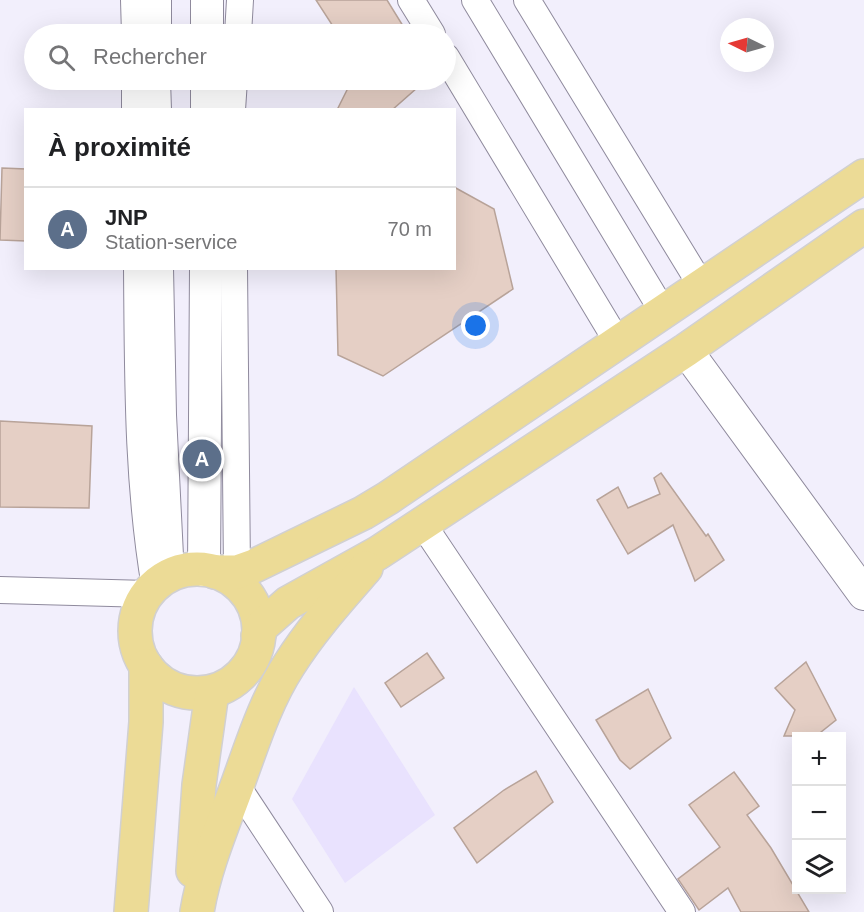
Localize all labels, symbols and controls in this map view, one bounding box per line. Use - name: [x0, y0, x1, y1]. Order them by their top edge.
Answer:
- north arrow: [720, 18, 774, 72]
- search box: [24, 24, 456, 90]
- icon: search: [45, 41, 78, 74]
- text: Rechercher: [93, 44, 207, 69]
- text: À proximité: [48, 132, 191, 162]
- text: JNP: [105, 205, 148, 230]
- text: A: [60, 218, 75, 240]
- text: 70 m: [388, 218, 432, 240]
- text: Station-service: [105, 231, 237, 253]
- your location: [461, 311, 490, 340]
- pin: A: [182, 436, 222, 482]
- map controls: [792, 732, 846, 894]
- button: +: [792, 732, 846, 786]
- button: −: [792, 786, 846, 840]
- button: layers: [792, 840, 846, 894]

